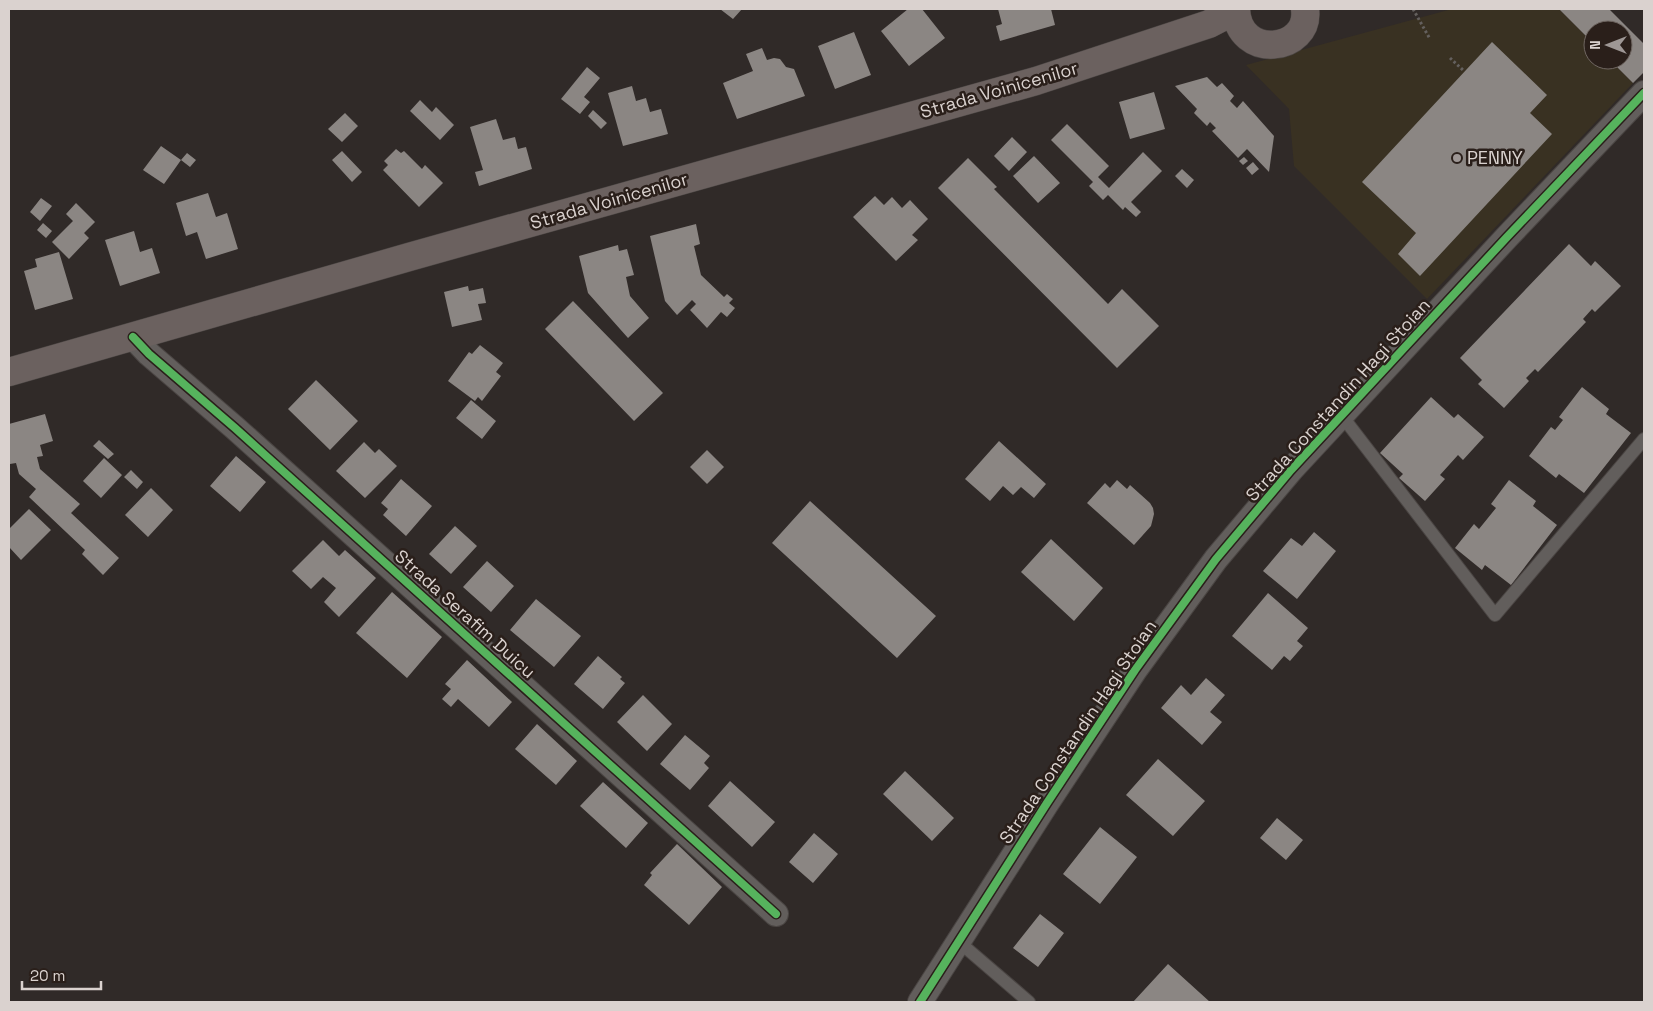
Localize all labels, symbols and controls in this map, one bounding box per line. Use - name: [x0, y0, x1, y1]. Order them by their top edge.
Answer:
- north arrow: [1583, 20, 1633, 70]
- text: N: [1586, 40, 1604, 50]
- street label: Strada Voinicenilor: [917, 56, 1081, 123]
- place label: PENNY: [1467, 146, 1523, 169]
- marker: PENNY: [1451, 152, 1463, 164]
- street label: Strada Voinicenilor: [527, 167, 691, 234]
- street label: Strada Constandin Hagi Stoian: [1240, 293, 1435, 506]
- street label: Strada Serafim Duicu: [390, 544, 541, 683]
- street label: Strada Constandin Hagi Stoian: [994, 615, 1161, 848]
- scale bar: [22, 958, 101, 990]
- text: 20 m: [30, 966, 65, 985]

